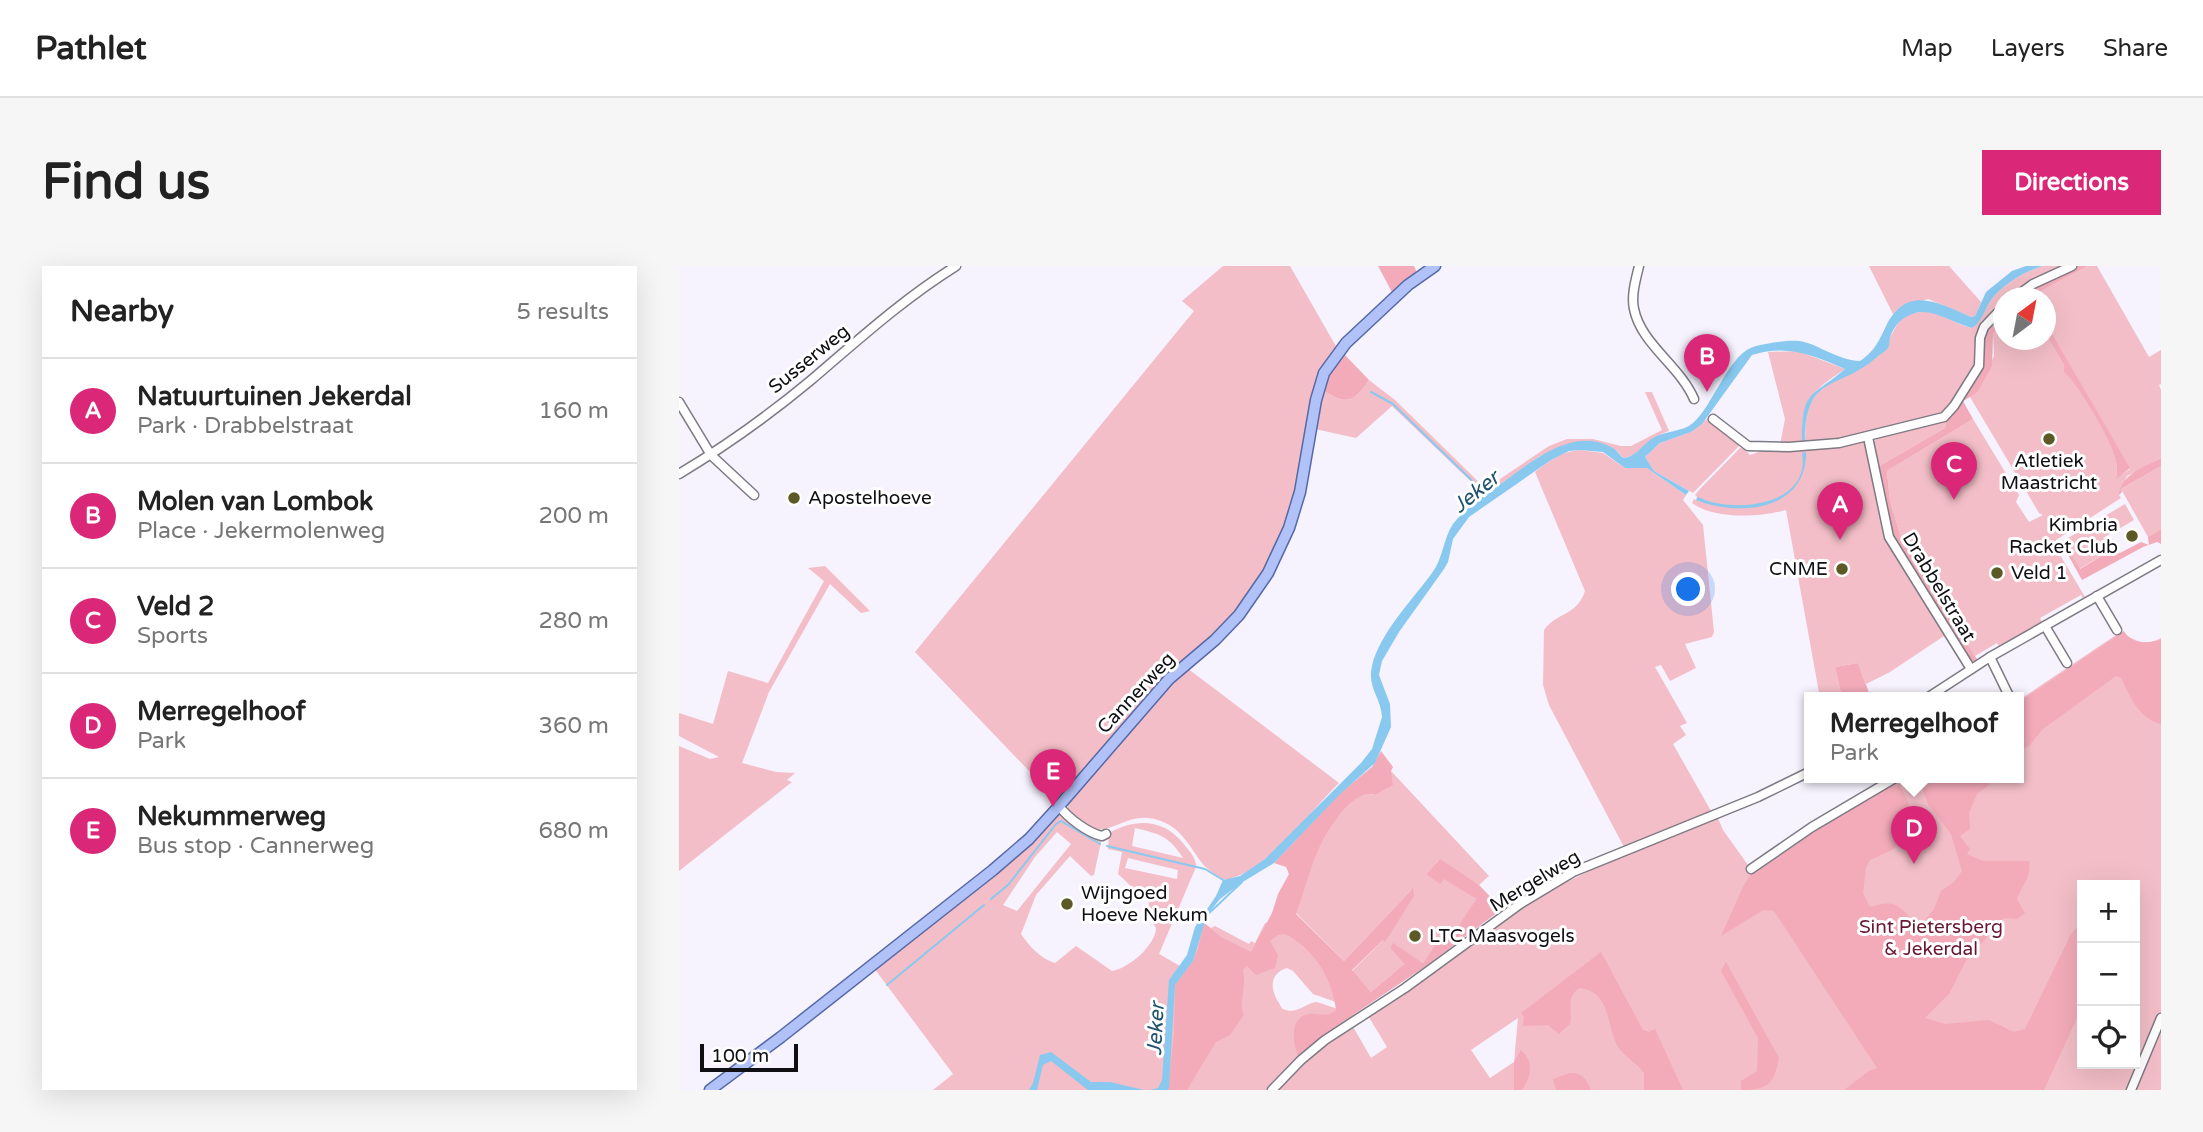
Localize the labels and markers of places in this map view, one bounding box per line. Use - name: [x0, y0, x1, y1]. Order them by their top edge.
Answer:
- pin: B: [1684, 334, 1730, 392]
- marker: Atletiek Maastricht: [2041, 431, 2057, 447]
- pin: C: [1931, 442, 1977, 500]
- place label: Atletiek Maastricht: [2001, 450, 2097, 494]
- pin: A: [1817, 482, 1863, 540]
- place label: Apostelhoeve: [808, 487, 932, 509]
- marker: Apostelhoeve: [786, 490, 802, 506]
- place label: Kimbria Racket Club: [2009, 514, 2118, 558]
- marker: Kimbria Racket Club: [2124, 528, 2140, 544]
- place label: CNME: [1769, 558, 1828, 580]
- marker: CNME: [1834, 561, 1850, 577]
- place label: Veld 1: [2011, 562, 2068, 584]
- marker: Veld 1: [1989, 565, 2005, 581]
- pin: E: [1030, 749, 1076, 807]
- pin: D: [1891, 806, 1937, 864]
- place label: Wijngoed Hoeve Nekum: [1081, 882, 1208, 926]
- marker: Wijngoed Hoeve Nekum: [1059, 896, 1075, 912]
- place label: LTC Maasvogels: [1429, 925, 1575, 947]
- marker: LTC Maasvogels: [1407, 928, 1423, 944]

